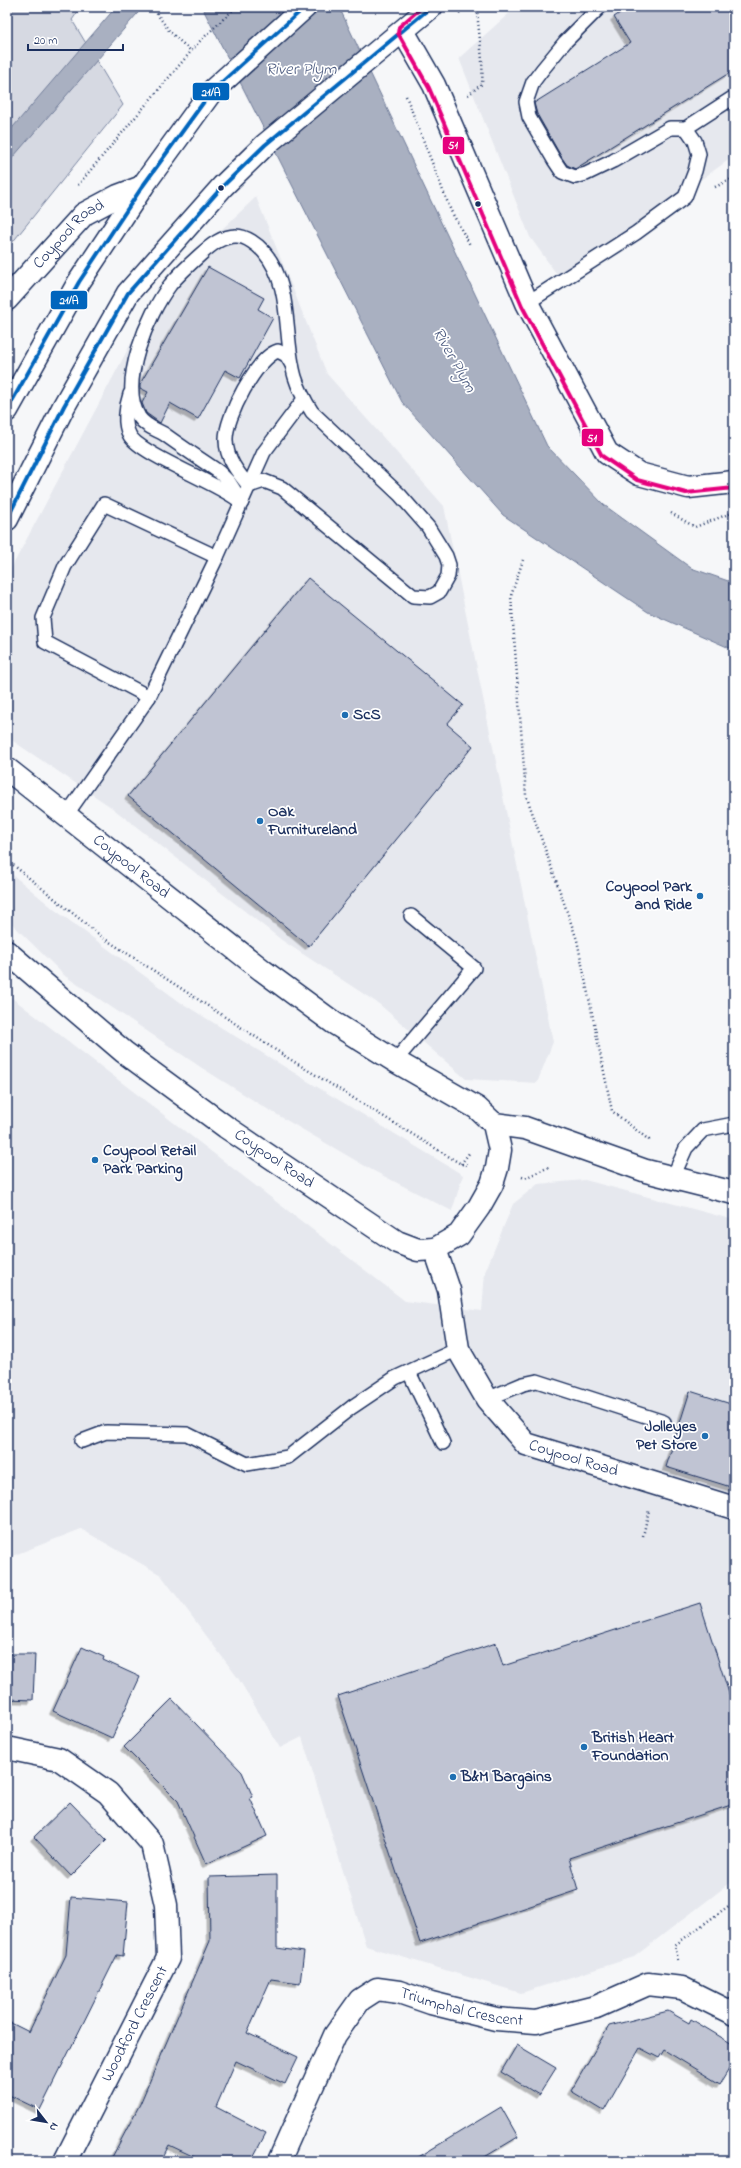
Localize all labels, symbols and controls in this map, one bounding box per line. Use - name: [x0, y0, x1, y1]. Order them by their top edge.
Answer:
- scale bar: [28, 26, 123, 52]
- text: 20 m: [34, 32, 57, 50]
- water label: River Plym: [266, 57, 337, 83]
- line badge: 21/A: [192, 82, 230, 101]
- text: 21/A: [200, 85, 221, 101]
- line badge: 51: [442, 136, 465, 155]
- text: 51: [448, 138, 458, 154]
- unlabelled marker: [216, 183, 226, 193]
- street label: Coypool Road: [27, 193, 109, 275]
- unlabelled marker: [473, 199, 483, 209]
- line badge: 21/A: [50, 290, 88, 310]
- text: 21/A: [58, 293, 79, 309]
- water label: River Plym: [425, 323, 483, 398]
- line badge: 51: [581, 428, 604, 447]
- text: 51: [587, 431, 597, 447]
- place label: ScS: [353, 703, 381, 727]
- marker: ScS: [340, 710, 350, 720]
- place label: Oak Furnitureland: [267, 800, 357, 842]
- marker: Oak Furnitureland: [255, 816, 265, 826]
- street label: Coypool Road: [87, 829, 175, 905]
- place label: Coypool Park and Ride: [606, 875, 693, 917]
- marker: Coypool Park and Ride: [695, 891, 705, 901]
- street label: Coypool Road: [229, 1123, 319, 1195]
- place label: Coypool Retail Park Parking: [103, 1139, 196, 1182]
- marker: Coypool Retail Park Parking: [90, 1155, 100, 1165]
- place label: Jolleyes Pet Store: [636, 1415, 698, 1457]
- marker: Jolleyes Pet Store: [700, 1431, 710, 1441]
- street label: Coypool Road: [526, 1434, 621, 1484]
- place label: British Heart Foundation: [591, 1726, 675, 1768]
- marker: British Heart Foundation: [579, 1742, 589, 1752]
- place label: B&M Bargains: [460, 1765, 552, 1790]
- marker: B&M Bargains: [448, 1772, 458, 1782]
- street label: Woodford Crescent: [95, 1961, 175, 2086]
- street label: Triumphal Crescent: [396, 1981, 525, 2033]
- north arrow: [26, 2102, 66, 2142]
- text: N: [45, 2119, 62, 2134]

